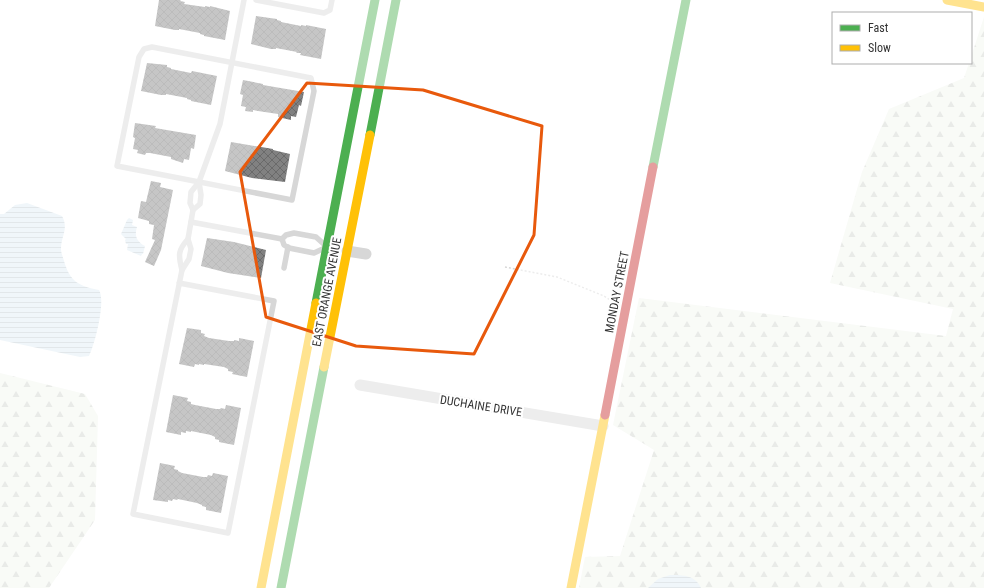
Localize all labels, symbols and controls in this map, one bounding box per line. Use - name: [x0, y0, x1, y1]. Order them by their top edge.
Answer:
- legend: [832, 12, 972, 64]
- text: Fast: [868, 21, 889, 35]
- text: Slow: [868, 41, 891, 55]
- street label: EAST ORANGE AVENUE: [310, 236, 344, 348]
- street label: MONDAY STREET: [602, 250, 632, 334]
- street label: DUCHAINE DRIVE: [439, 393, 523, 419]

